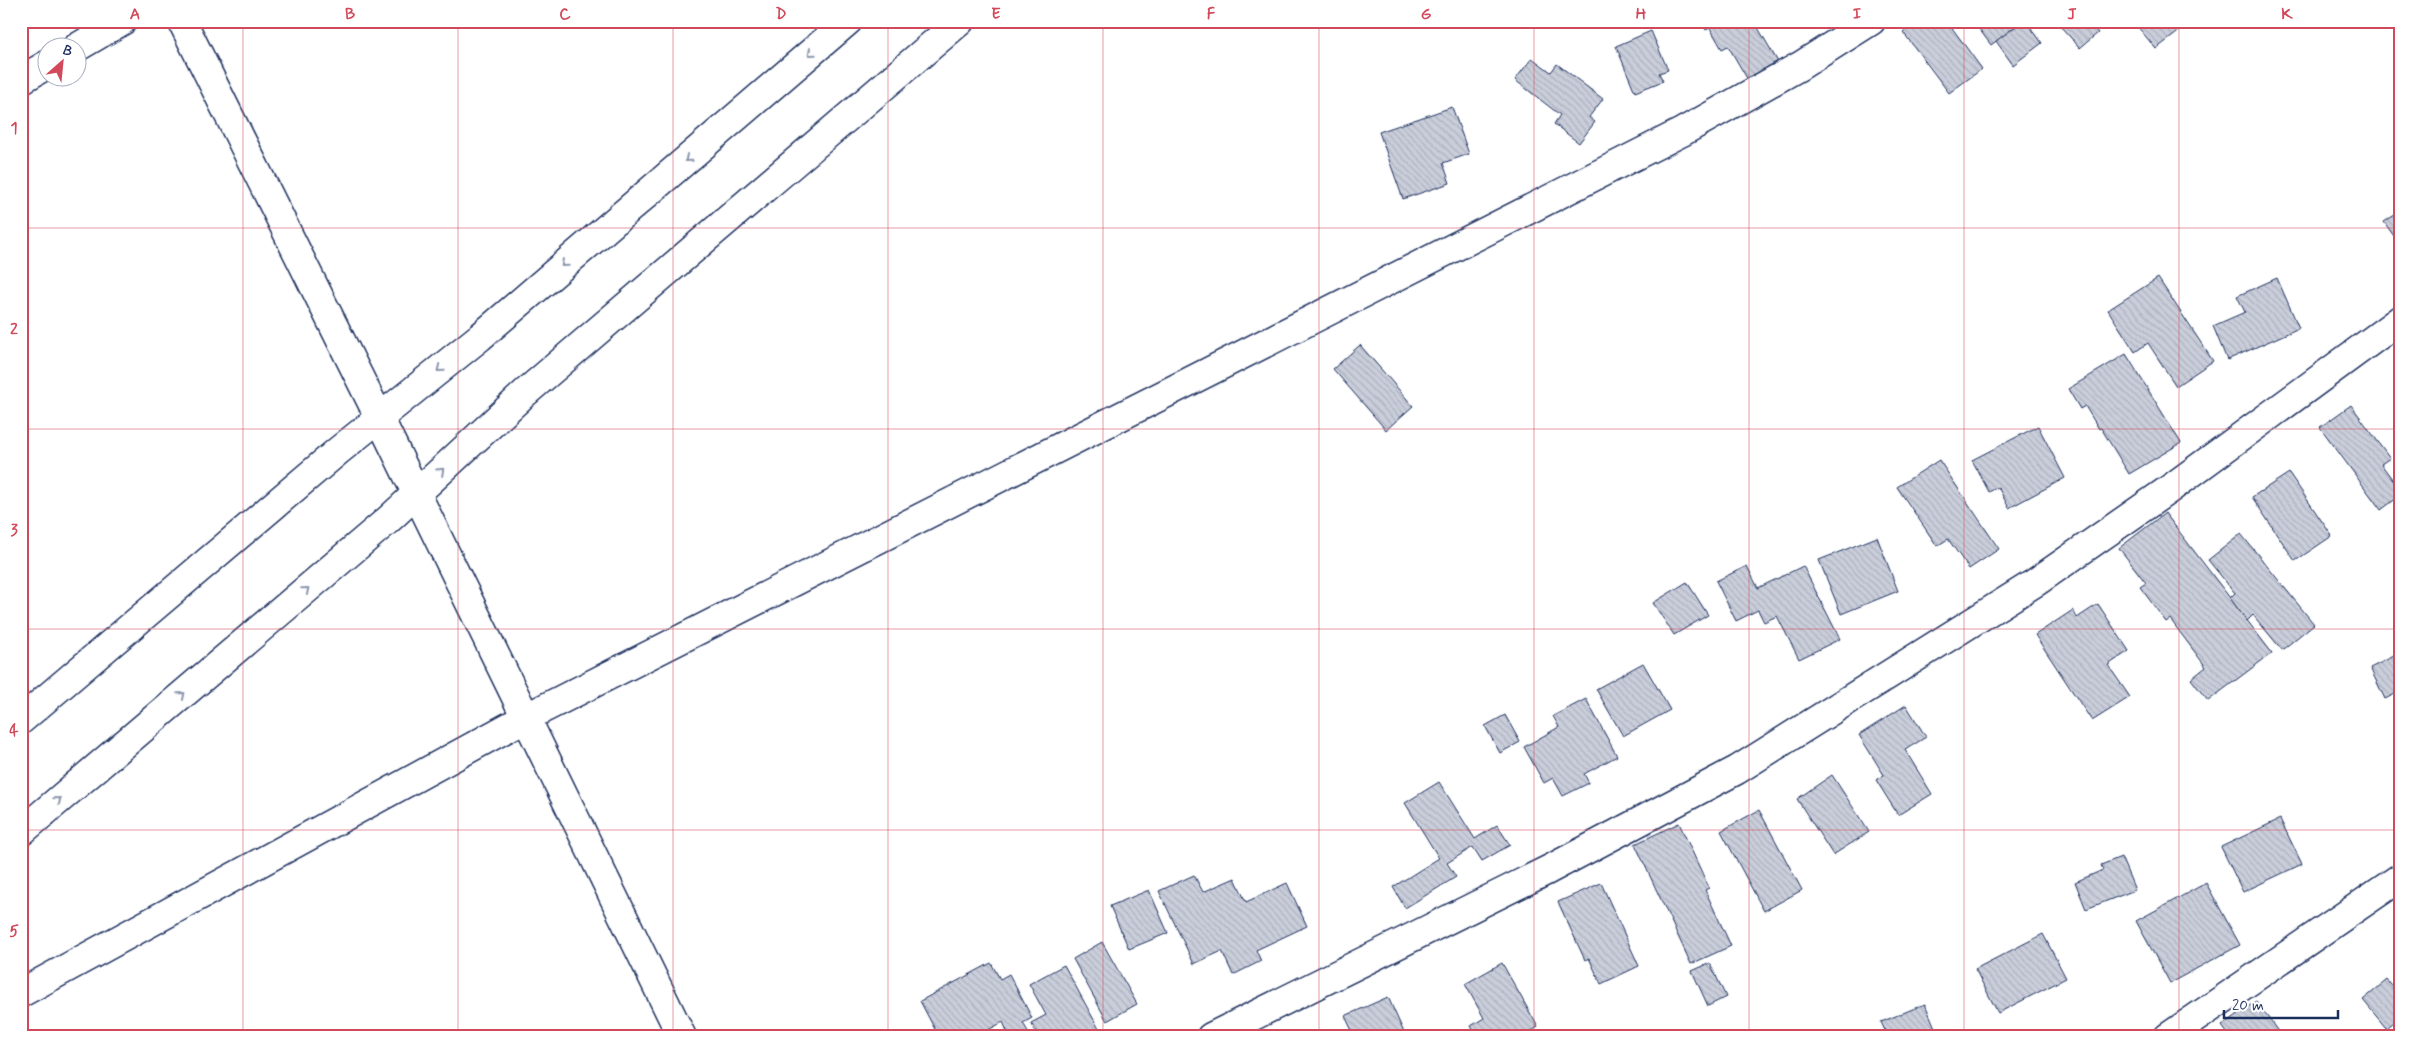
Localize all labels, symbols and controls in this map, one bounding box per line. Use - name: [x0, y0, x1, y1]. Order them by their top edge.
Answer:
- text: A: [130, 4, 140, 25]
- text: B: [345, 4, 355, 25]
- text: C: [559, 4, 571, 25]
- text: D: [775, 4, 787, 25]
- text: E: [991, 4, 1001, 25]
- text: F: [1207, 4, 1216, 25]
- text: G: [1421, 4, 1432, 25]
- text: H: [1636, 4, 1647, 25]
- text: I: [1853, 4, 1862, 25]
- text: J: [2067, 4, 2077, 25]
- text: K: [2281, 4, 2293, 25]
- north arrow: [38, 38, 88, 88]
- text: B: [59, 41, 76, 61]
- one-way arrow: [808, 47, 817, 56]
- text: 1: [10, 118, 18, 139]
- one-way arrow: [684, 153, 693, 162]
- one-way arrow: [561, 259, 570, 268]
- text: 2: [10, 319, 18, 340]
- one-way arrow: [437, 363, 446, 371]
- one-way arrow: [436, 468, 445, 477]
- text: 3: [10, 520, 18, 541]
- one-way arrow: [300, 587, 309, 595]
- one-way arrow: [177, 692, 186, 701]
- text: 4: [9, 720, 19, 741]
- one-way arrow: [53, 797, 62, 806]
- text: 5: [9, 921, 19, 942]
- scale bar: [2224, 988, 2338, 1020]
- text: 20 m: [2232, 996, 2264, 1016]

